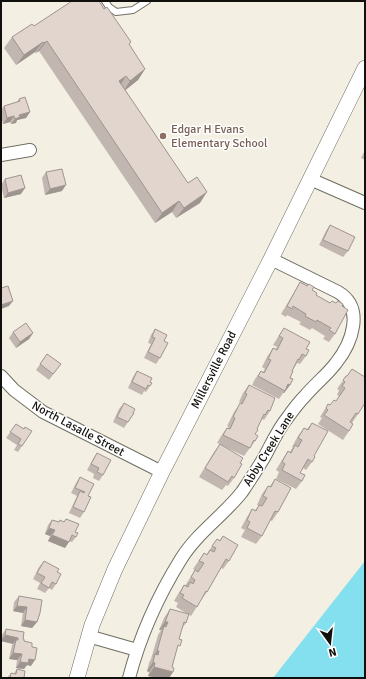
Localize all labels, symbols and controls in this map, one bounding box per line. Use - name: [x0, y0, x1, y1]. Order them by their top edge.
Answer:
- place label: Edgar H Evans Elementary School: [171, 122, 268, 151]
- marker: Edgar H Evans Elementary School: [158, 131, 168, 141]
- street label: Millersville Road: [188, 329, 240, 411]
- street label: North Lasalle Street: [29, 398, 127, 460]
- street label: Abby Creek Lane: [240, 409, 298, 489]
- north arrow: [310, 623, 350, 663]
- text: N: [327, 645, 338, 659]

